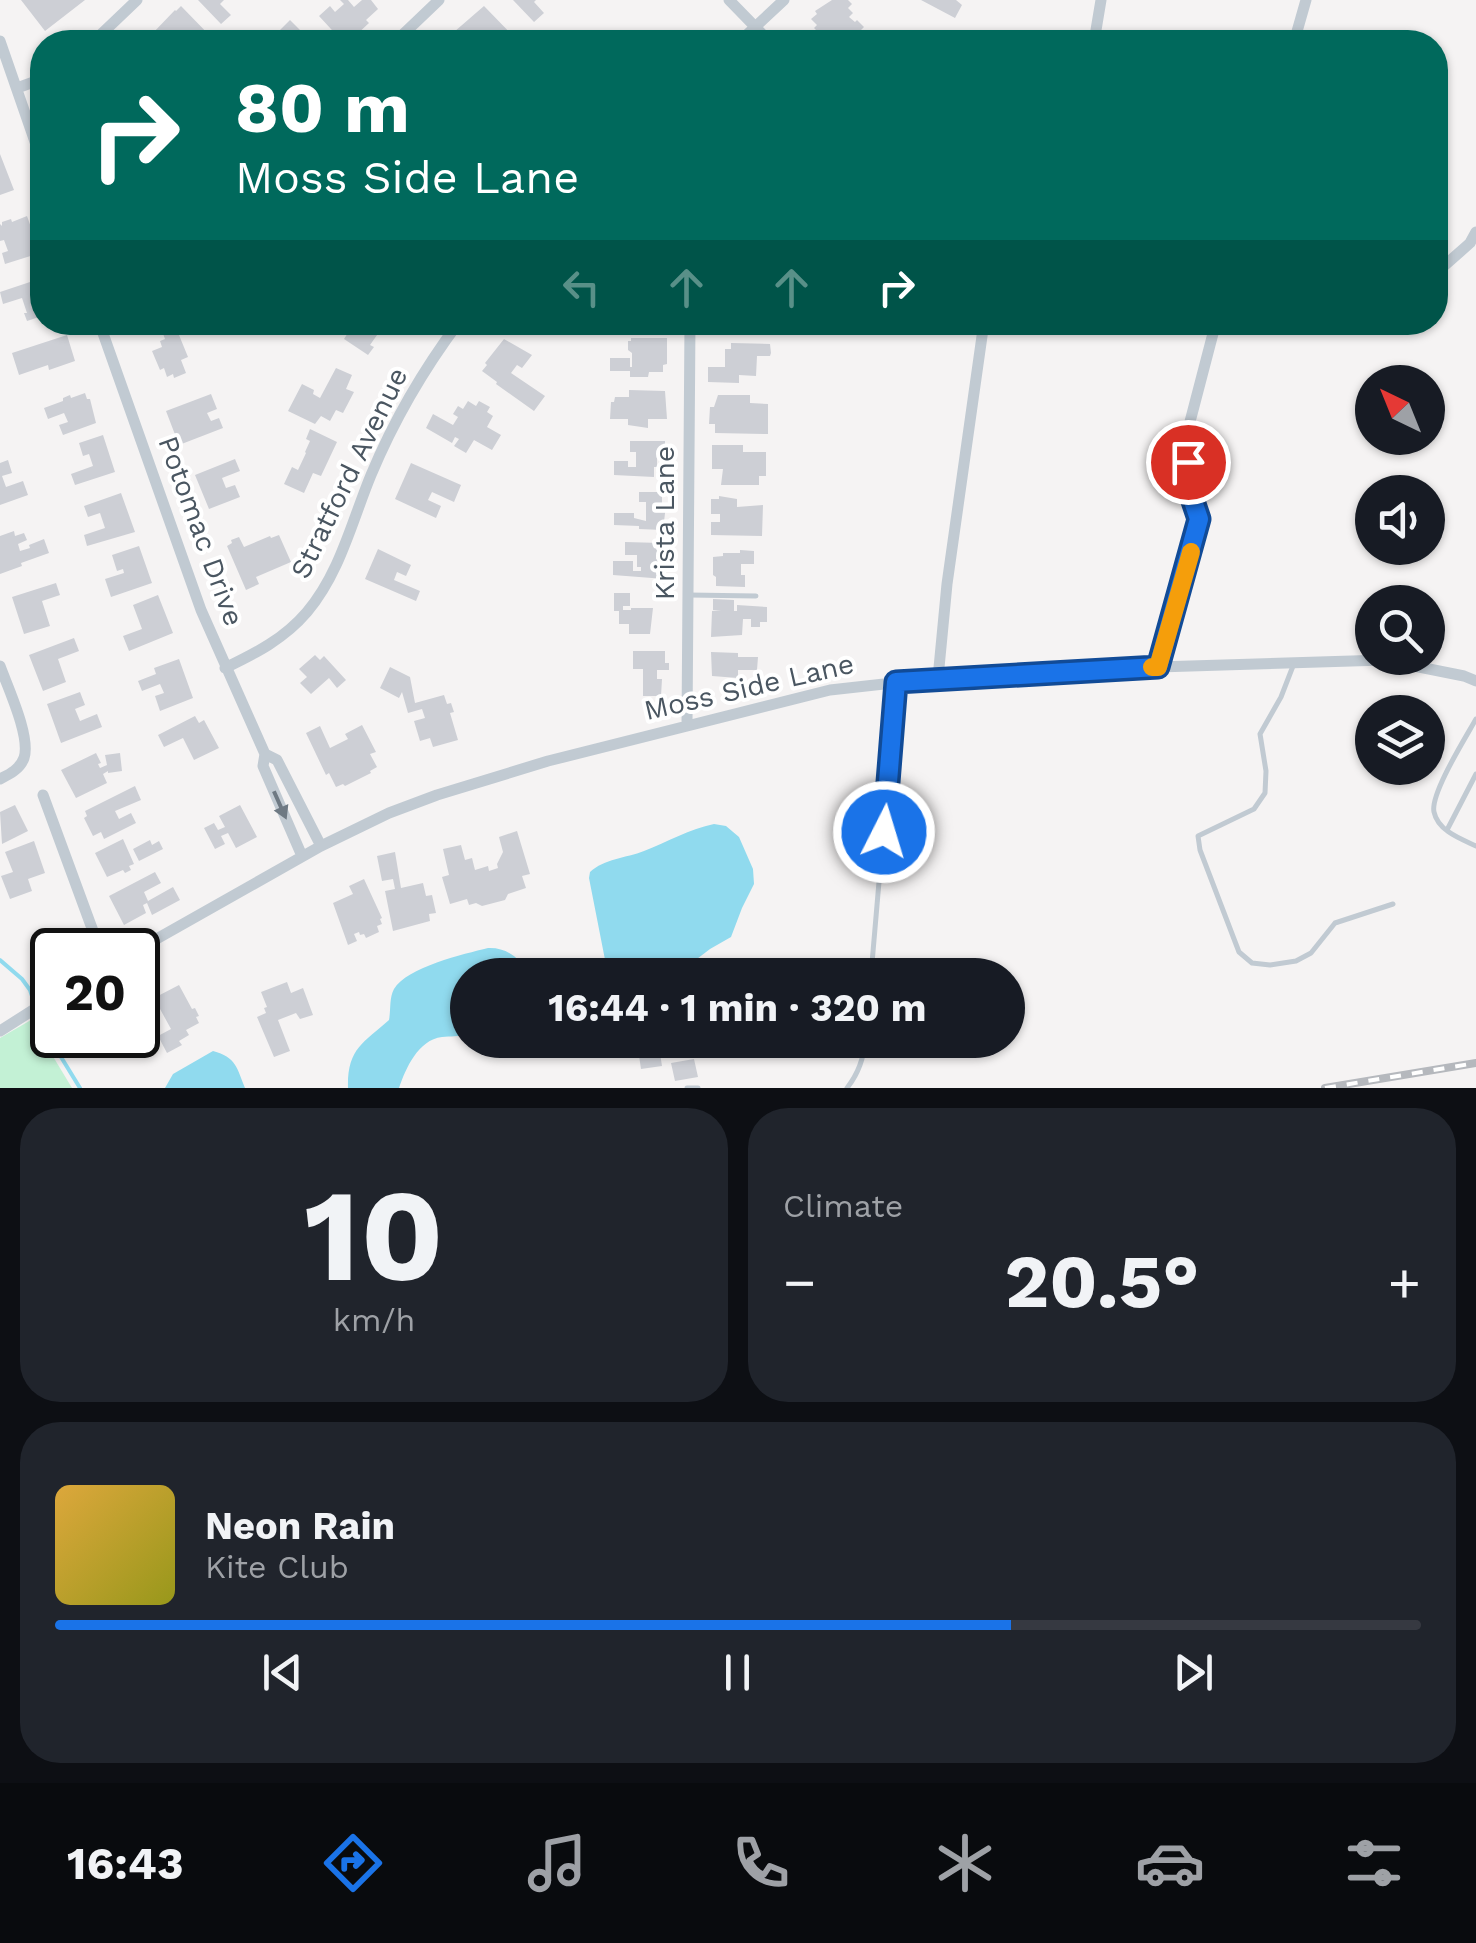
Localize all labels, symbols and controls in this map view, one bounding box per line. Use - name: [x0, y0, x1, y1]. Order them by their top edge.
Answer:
- text: 80 m: [235, 67, 410, 149]
- icon: right: [70, 70, 200, 200]
- text: Moss Side Lane: [235, 151, 579, 204]
- icon: left: [554, 260, 609, 315]
- icon: ahead: [659, 260, 714, 315]
- icon: ahead: [764, 260, 819, 315]
- icon: right: [869, 260, 924, 315]
- street label: Stratford Avenue: [284, 362, 414, 584]
- north arrow: [1355, 365, 1445, 455]
- map controls: [1355, 365, 1445, 785]
- pin: [1146, 420, 1231, 505]
- street label: Potomac Drive: [151, 432, 251, 630]
- icon: arrive: [1161, 435, 1216, 490]
- street label: Krista Lane: [648, 446, 681, 600]
- button: sound: [1355, 475, 1445, 565]
- button: search: [1355, 585, 1445, 675]
- street label: Moss Side Lane: [641, 647, 857, 727]
- button: layers: [1355, 695, 1445, 785]
- position arrow: [832, 780, 936, 884]
- one-way arrow: [272, 790, 288, 820]
- speed limit sign: 20: [30, 928, 160, 1058]
- text: 16:44 · 1 min · 320 m: [548, 986, 927, 1030]
- text: 10: [304, 1159, 444, 1312]
- text: Climate: [783, 1187, 903, 1225]
- text: 20.5°: [1005, 1237, 1199, 1325]
- text: −: [783, 1250, 816, 1314]
- text: +: [1388, 1250, 1421, 1314]
- text: km/h: [333, 1301, 415, 1339]
- text: Neon Rain: [205, 1504, 395, 1548]
- text: Kite Club: [205, 1548, 349, 1586]
- icon: previous: [255, 1645, 310, 1700]
- icon: pause: [710, 1645, 765, 1700]
- icon: next: [1166, 1645, 1221, 1700]
- icon: directions: [318, 1828, 388, 1898]
- icon: music: [522, 1828, 592, 1898]
- icon: phone: [726, 1828, 796, 1898]
- icon: climate: [930, 1828, 1000, 1898]
- icon: car: [1135, 1828, 1205, 1898]
- icon: filters: [1339, 1828, 1409, 1898]
- text: 16:43: [67, 1837, 184, 1890]

